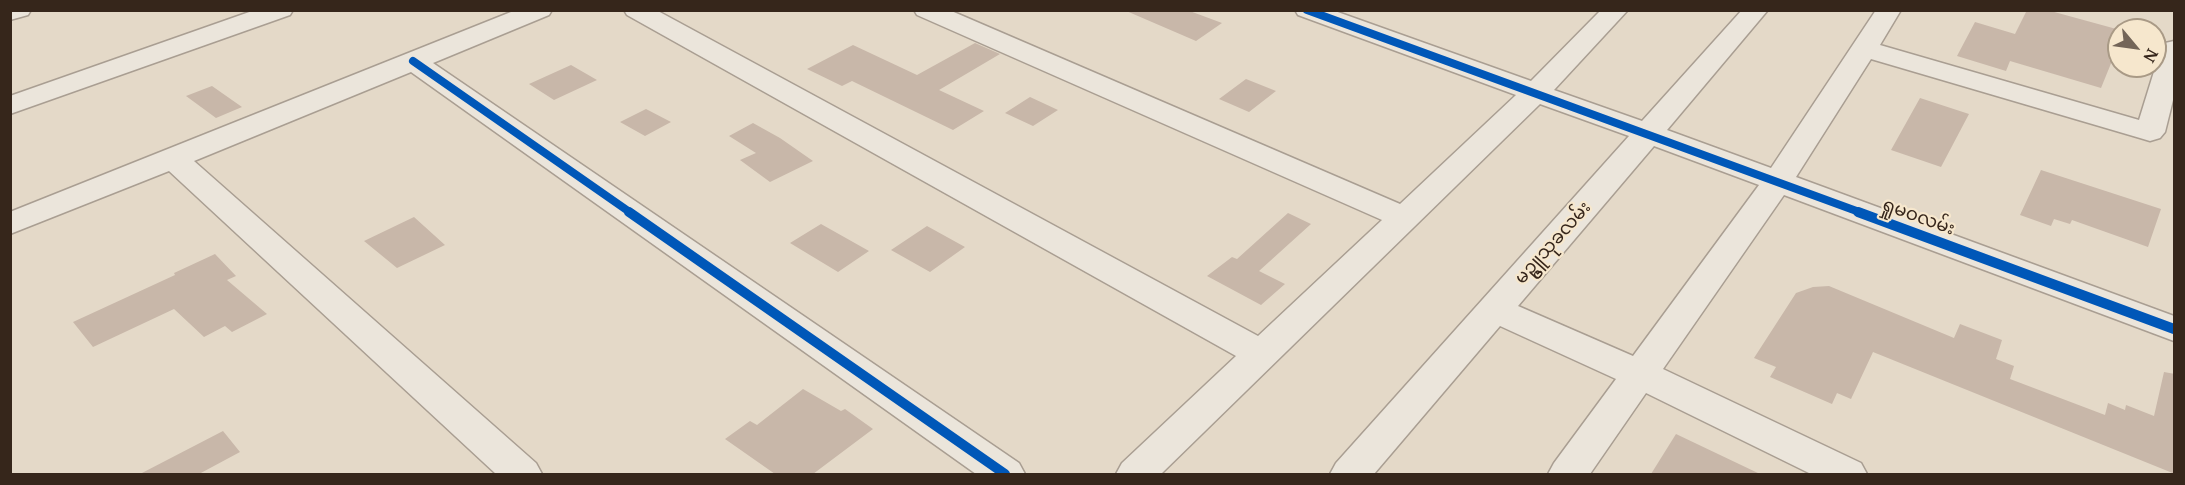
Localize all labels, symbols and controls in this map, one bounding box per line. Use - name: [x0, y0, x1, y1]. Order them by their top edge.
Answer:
- north arrow: [2107, 18, 2167, 78]
- text: N: [2138, 45, 2164, 67]
- street label: ရှုမဝလမ်း: [1878, 194, 1958, 240]
- street label: မဥ္ဇူသုခလမ်း: [1510, 197, 1596, 289]

